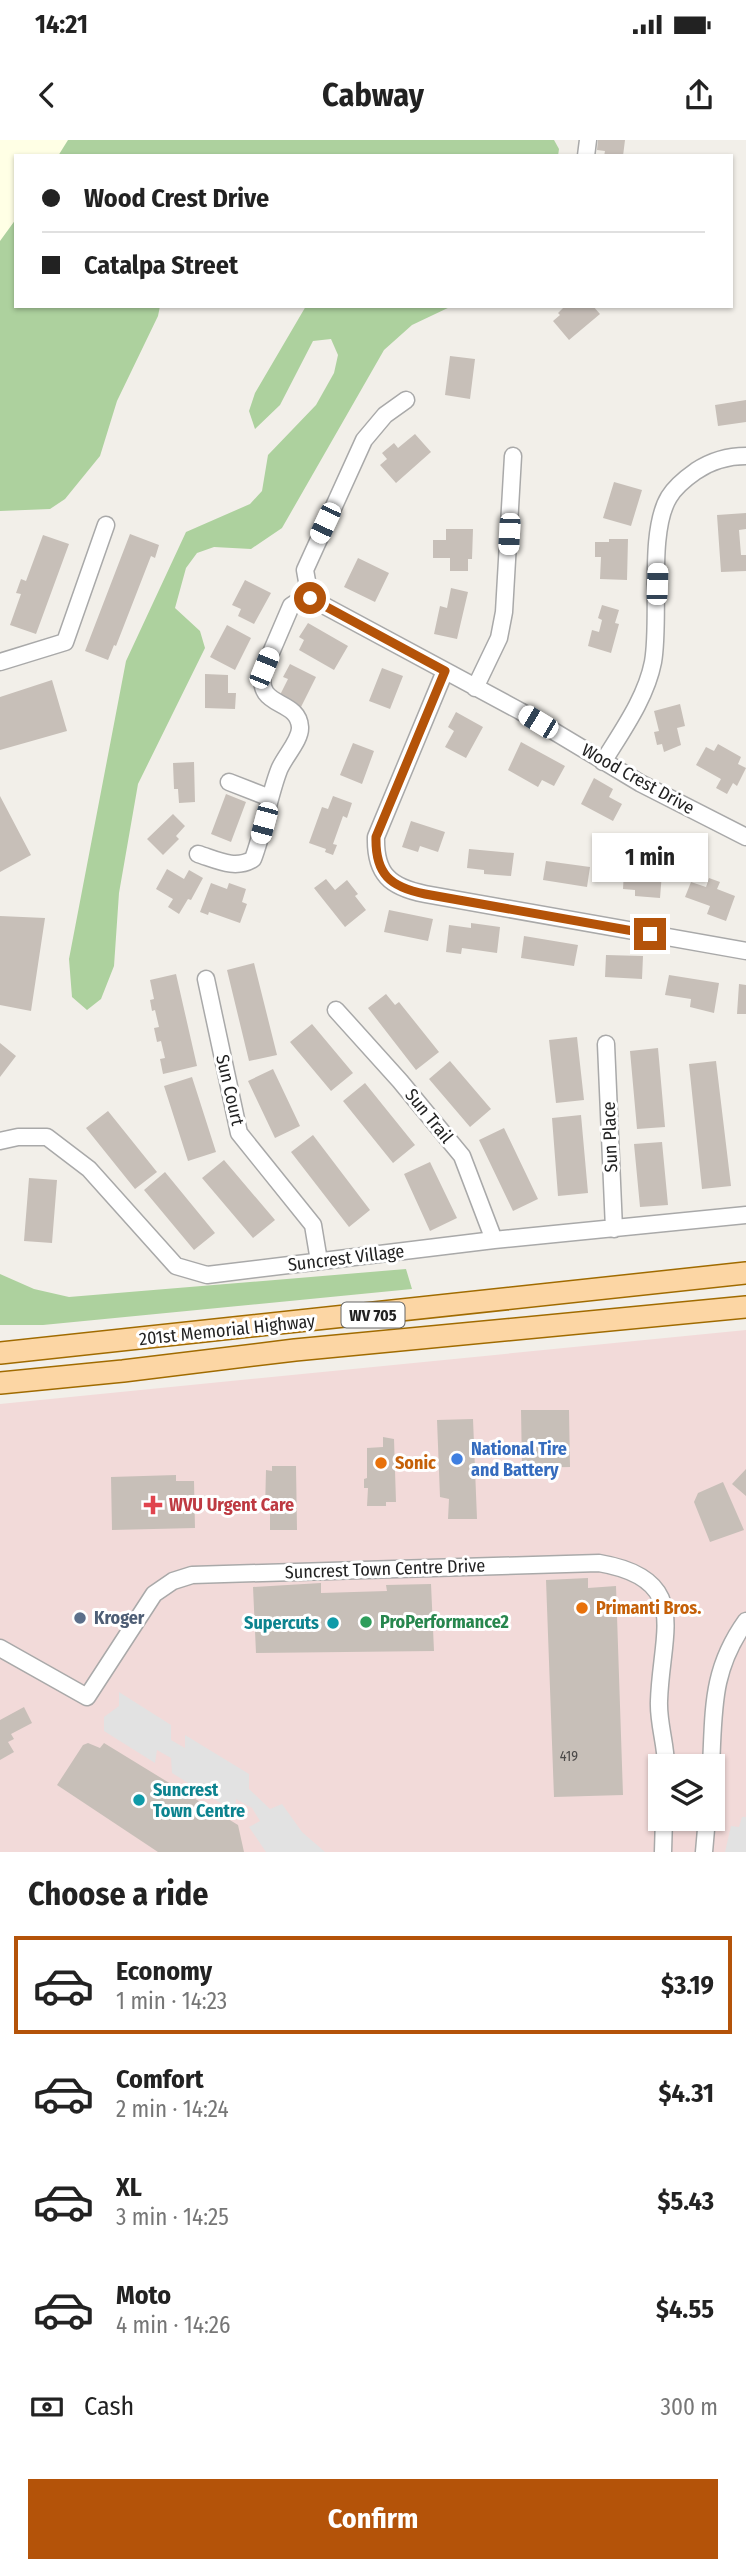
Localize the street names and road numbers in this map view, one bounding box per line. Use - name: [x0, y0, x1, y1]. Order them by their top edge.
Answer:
- street label: Wood Crest Drive: [578, 739, 698, 819]
- street label: Sun Court: [211, 1052, 249, 1128]
- street label: Sun Trail: [400, 1084, 458, 1148]
- street label: Sun Place: [598, 1101, 622, 1173]
- street label: Suncrest Village: [287, 1240, 405, 1276]
- road number: WV 705: [342, 1302, 404, 1328]
- street label: 201st Memorial Highway: [138, 1310, 316, 1350]
- street label: Suncrest Town Centre Drive: [284, 1555, 486, 1583]

